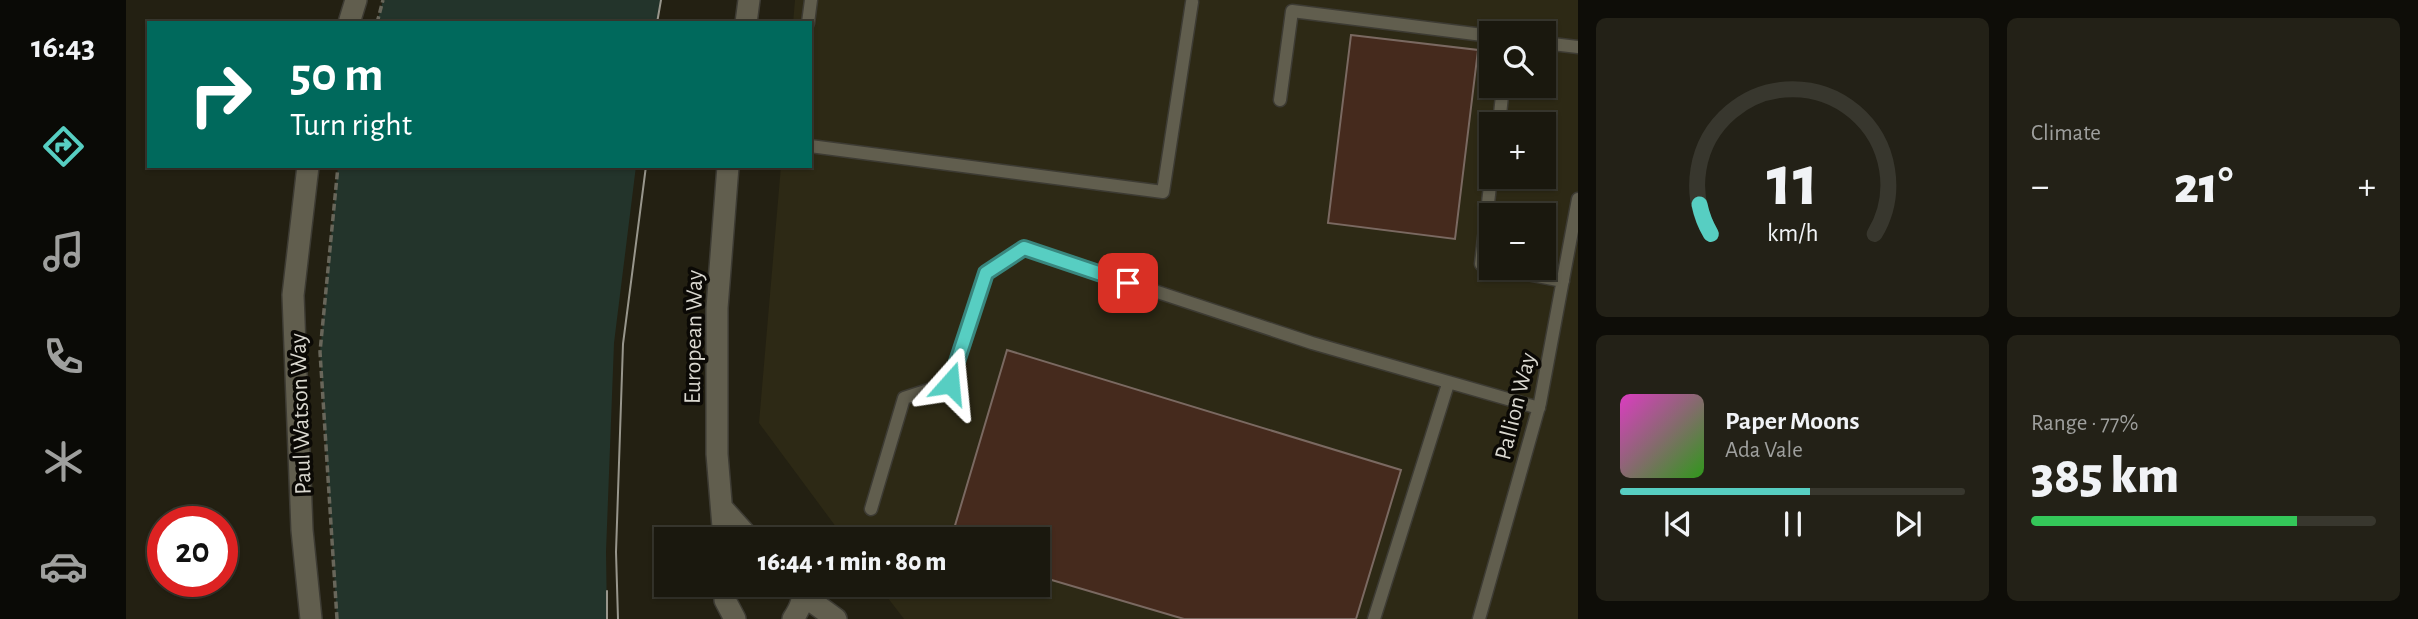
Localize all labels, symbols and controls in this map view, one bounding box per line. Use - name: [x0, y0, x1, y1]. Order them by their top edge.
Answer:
- map controls: [1479, 21, 1556, 280]
- button: search: [1479, 21, 1556, 98]
- text: 16:43: [31, 31, 95, 63]
- icon: right: [175, 49, 266, 140]
- text: 50 m: [290, 51, 384, 100]
- text: Turn right: [290, 109, 412, 141]
- button: +: [1479, 112, 1556, 189]
- icon: directions: [39, 122, 88, 171]
- text: Climate: [2031, 122, 2101, 145]
- text: 11: [1766, 146, 1819, 219]
- text: 21°: [2174, 160, 2233, 212]
- text: −: [2031, 168, 2049, 206]
- text: +: [2358, 168, 2376, 206]
- button: −: [1479, 203, 1556, 280]
- text: km/h: [1767, 220, 1818, 245]
- icon: music: [39, 227, 88, 276]
- pin: [1098, 253, 1158, 313]
- icon: arrive: [1109, 264, 1147, 302]
- street label: European Way: [681, 270, 707, 404]
- icon: phone: [39, 332, 88, 381]
- street label: Paul Watson Way: [286, 333, 316, 495]
- position arrow: [913, 346, 987, 420]
- street label: Pallion Way: [1491, 350, 1541, 462]
- text: Paper Moons: [1725, 408, 1860, 434]
- text: Range · 77%: [2031, 412, 2138, 435]
- icon: climate: [39, 437, 88, 486]
- text: Ada Vale: [1725, 439, 1803, 462]
- text: 385 km: [2031, 450, 2179, 502]
- icon: previous: [1659, 505, 1697, 543]
- icon: pause: [1774, 505, 1812, 543]
- icon: next: [1889, 505, 1927, 543]
- speed limit sign: 20: [147, 506, 238, 597]
- icon: car: [39, 542, 88, 591]
- text: 16:44 · 1 min · 80 m: [758, 549, 946, 575]

